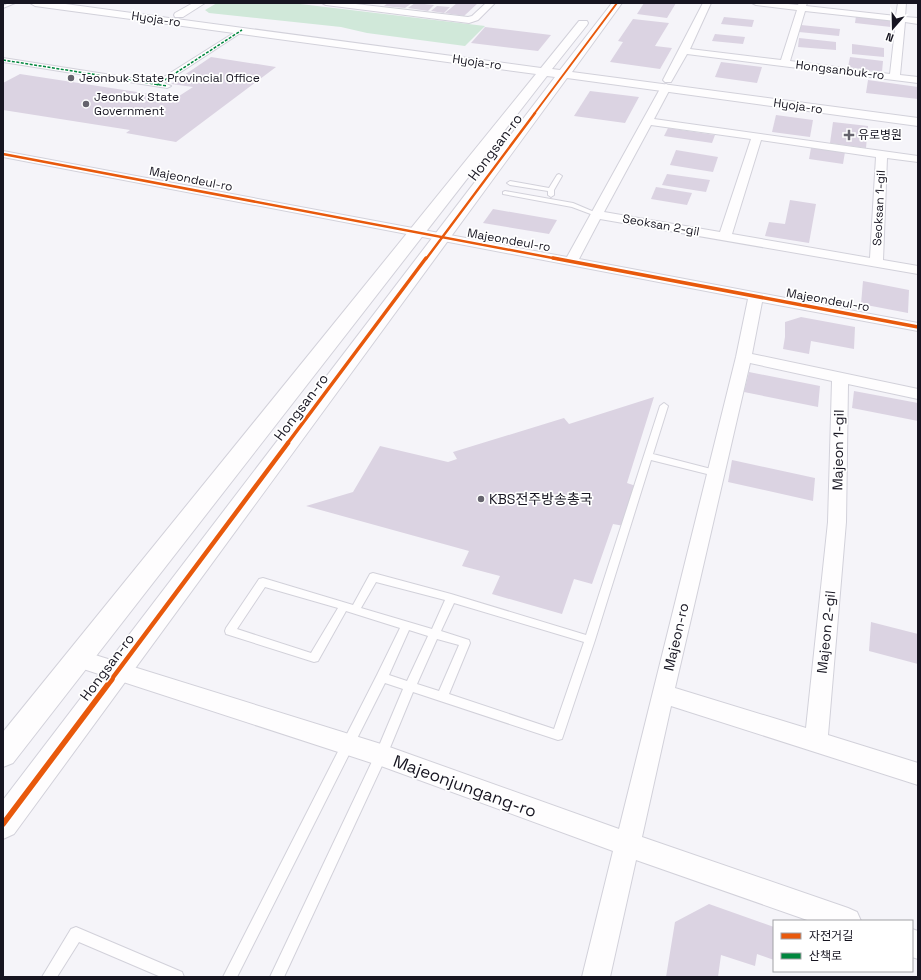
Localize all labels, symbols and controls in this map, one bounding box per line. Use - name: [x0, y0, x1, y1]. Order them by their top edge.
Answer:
- street label: Hyoja-ro: [130, 8, 182, 30]
- north arrow: [873, 8, 913, 48]
- text: N: [884, 30, 895, 45]
- street label: Hyoja-ro: [451, 51, 503, 73]
- street label: Hongsanbuk-ro: [795, 57, 885, 83]
- place label: Jeonbuk State Provincial Office: [79, 70, 260, 86]
- marker: Jeonbuk State Provincial Office: [66, 73, 76, 83]
- place label: Jeonbuk State Government: [94, 89, 179, 119]
- street label: Hyoja-ro: [772, 95, 824, 117]
- marker: Jeonbuk State Government: [81, 99, 91, 109]
- street label: Hongsan-ro: [464, 110, 526, 184]
- place label: 유로병원: [858, 127, 902, 143]
- marker: 유로병원: [843, 129, 855, 141]
- street label: Majeondeul-ro: [148, 163, 234, 195]
- street label: Seoksan 1-gil: [869, 170, 889, 246]
- street label: Seoksan 2-gil: [621, 210, 701, 240]
- street label: Majeondeul-ro: [466, 225, 552, 255]
- street label: Majeondeul-ro: [785, 285, 871, 315]
- street label: Hongsan-ro: [270, 370, 332, 444]
- street label: Majeon 1-gil: [828, 409, 848, 491]
- place label: KBS전주방송총국: [489, 490, 593, 508]
- marker: KBS전주방송총국: [476, 494, 486, 504]
- street label: Majeon 2-gil: [813, 590, 839, 674]
- street label: Majeon-ro: [659, 601, 693, 673]
- street label: Hongsan-ro: [76, 630, 138, 704]
- street label: Majeonjungang-ro: [390, 750, 540, 822]
- legend: [773, 920, 913, 972]
- text: 자전거길: [809, 928, 853, 944]
- text: 산책로: [809, 948, 842, 964]

